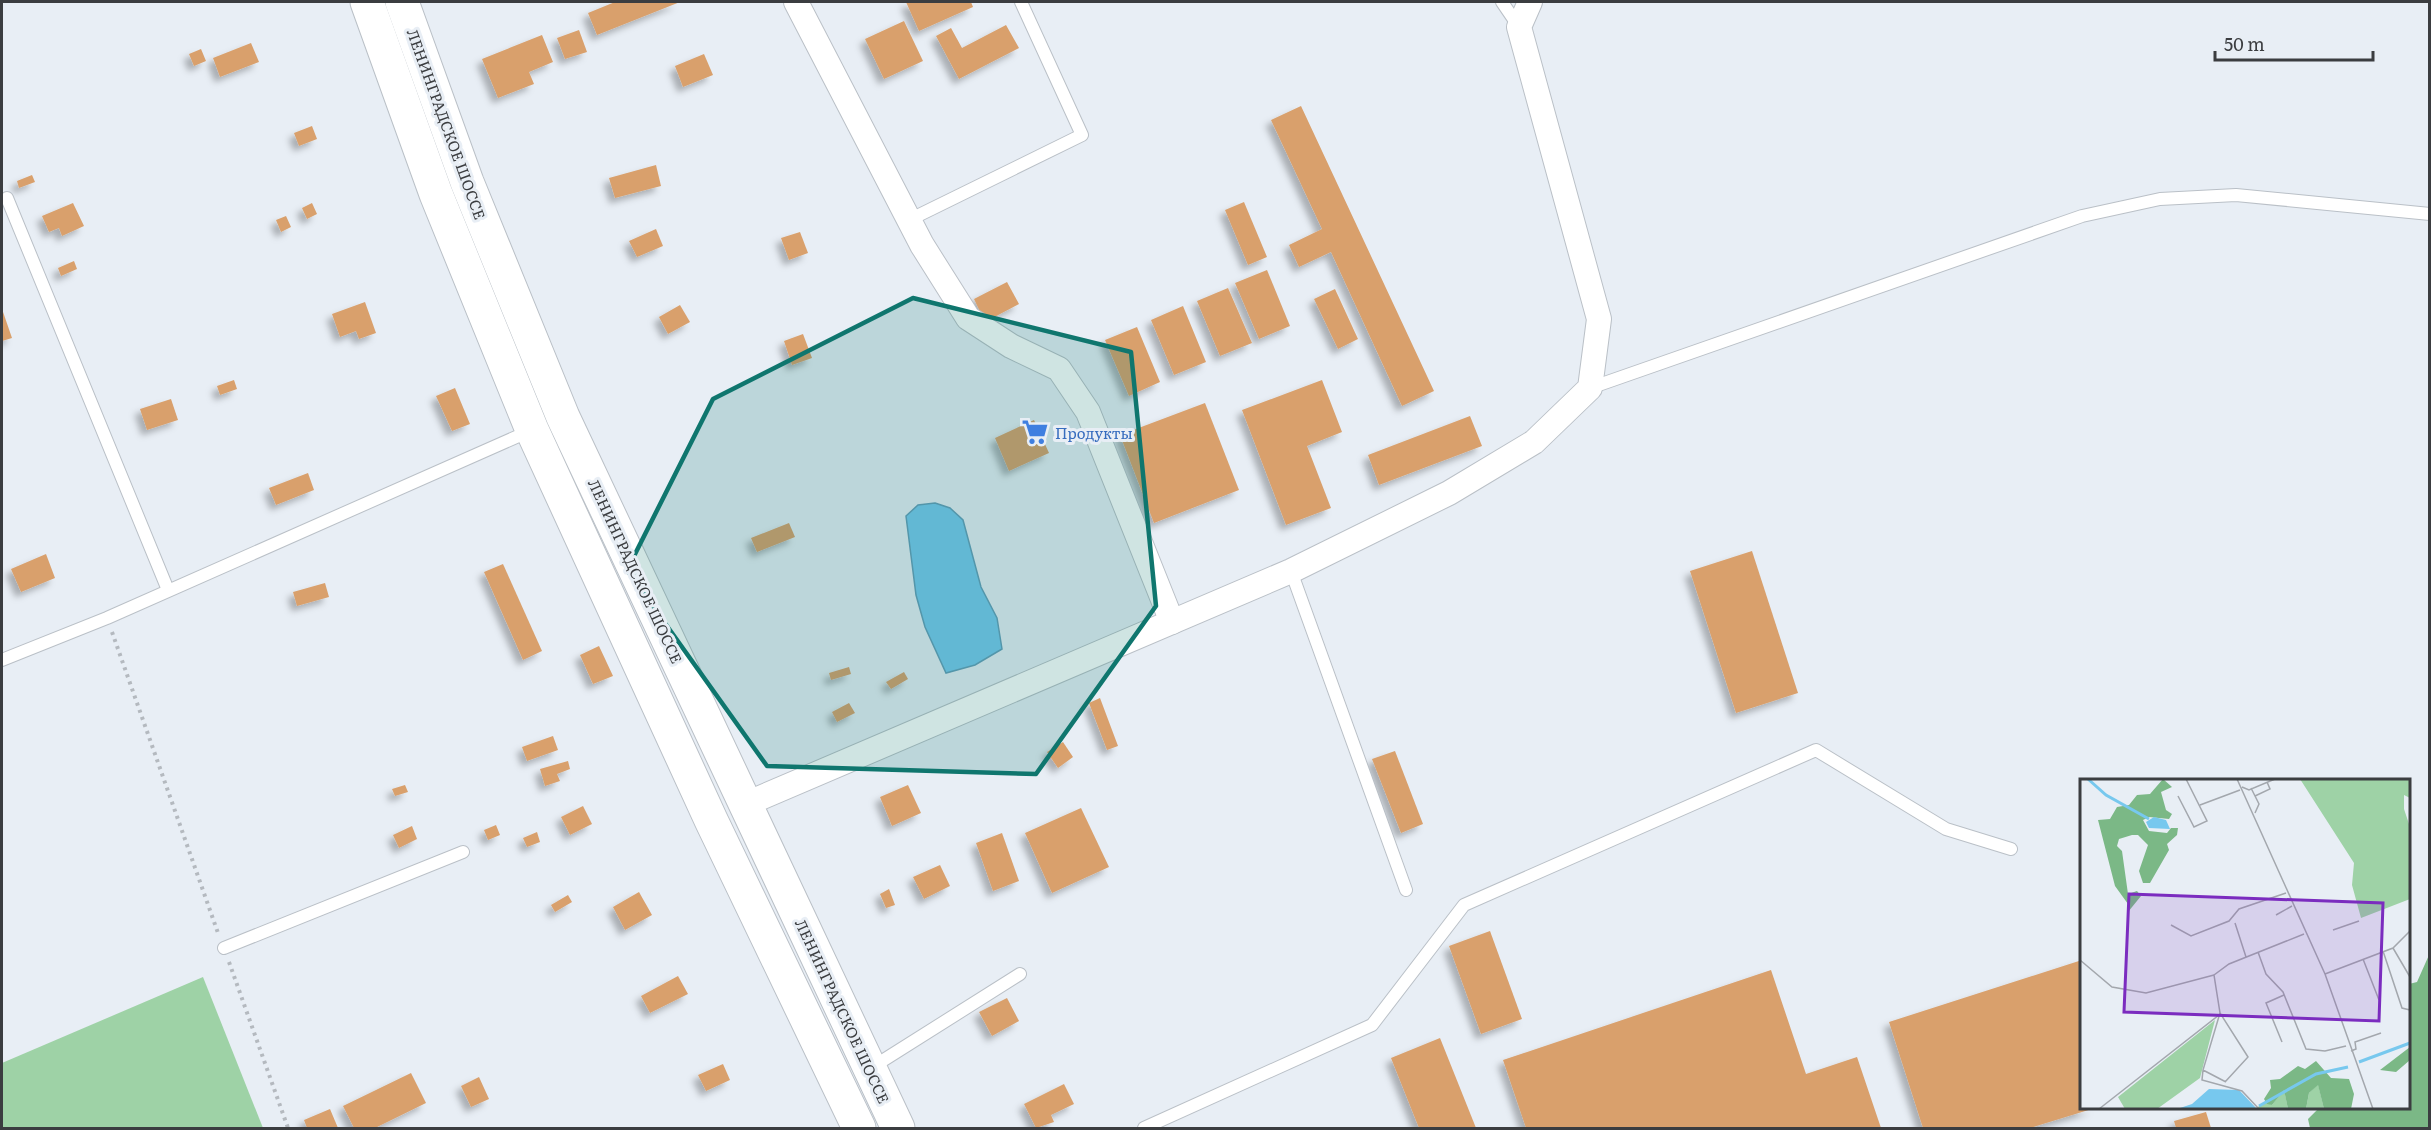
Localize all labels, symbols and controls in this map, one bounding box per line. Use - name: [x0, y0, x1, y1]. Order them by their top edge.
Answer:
- scale bar: [2215, 24, 2372, 62]
- street label: ЛЕНИНГРАДСКОЕ ШОССЕ: [402, 25, 492, 223]
- text: 50 m: [2224, 30, 2265, 57]
- supermarket icon: Продукты: [1020, 417, 1050, 447]
- place label: Продукты: [1055, 421, 1133, 444]
- street label: ЛЕНИНГРАДСКОЕ ШОССЕ: [583, 475, 689, 667]
- inset map: [2080, 779, 2410, 1109]
- street label: ЛЕНИНГРАДСКОЕ ШОССЕ: [790, 915, 896, 1107]

